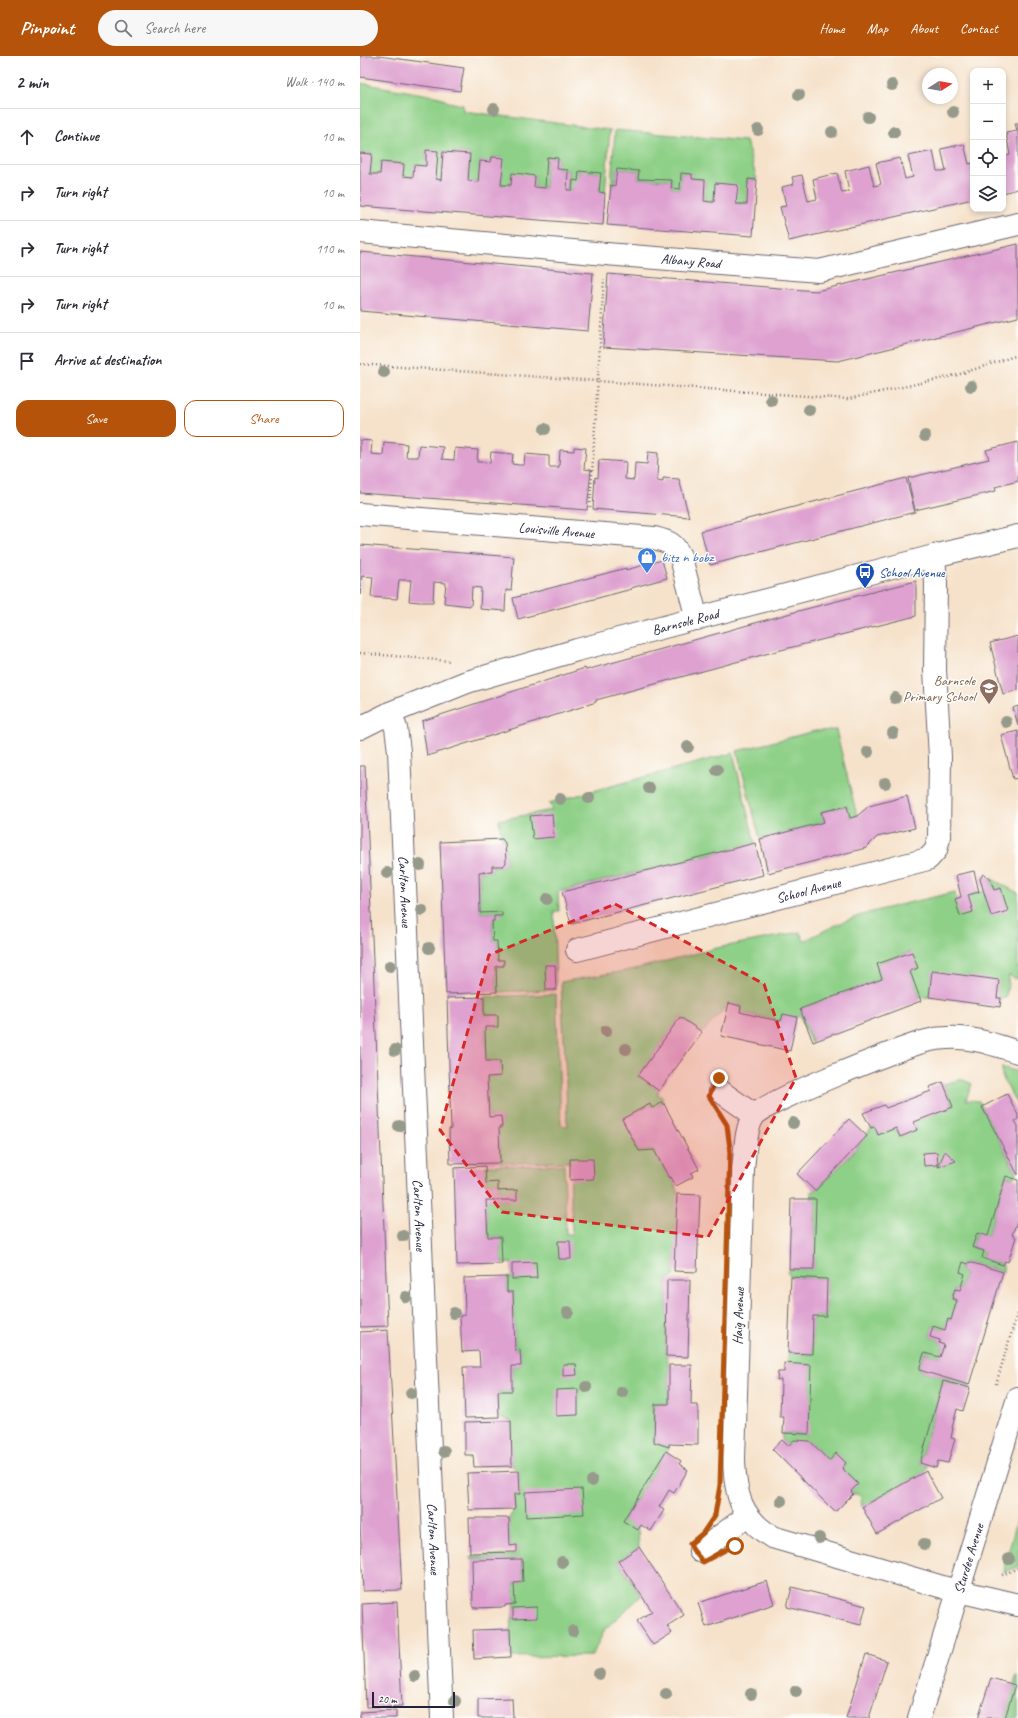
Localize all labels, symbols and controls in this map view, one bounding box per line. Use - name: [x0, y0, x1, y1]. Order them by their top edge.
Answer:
- search box: [98, 10, 378, 46]
- text: Pinpoint: [20, 16, 74, 40]
- icon: search: [112, 17, 134, 39]
- text: Search here: [144, 19, 205, 38]
- text: Home: [819, 20, 845, 37]
- text: Map: [867, 20, 888, 37]
- text: About: [910, 20, 938, 37]
- text: Contact: [960, 20, 998, 37]
- north arrow: [922, 68, 958, 104]
- map controls: [970, 68, 1006, 212]
- button: +: [970, 68, 1006, 104]
- text: 2 min: [16, 72, 49, 93]
- text: Walk · 140 m: [285, 74, 344, 90]
- button: −: [970, 104, 1006, 140]
- icon: ahead: [16, 126, 38, 148]
- text: Continue: [54, 127, 99, 146]
- text: 10 m: [322, 129, 344, 145]
- button: locate: [970, 140, 1006, 176]
- button: layers: [970, 176, 1006, 212]
- icon: right: [16, 182, 38, 204]
- text: Turn right: [54, 183, 107, 202]
- text: 10 m: [322, 185, 344, 201]
- icon: right: [16, 238, 38, 260]
- text: Turn right: [54, 239, 107, 258]
- text: 110 m: [316, 241, 344, 257]
- street label: Albany Road: [660, 250, 724, 272]
- icon: right: [16, 294, 38, 316]
- text: Turn right: [54, 295, 107, 314]
- text: 10 m: [322, 297, 344, 313]
- icon: arrive: [16, 350, 38, 372]
- text: Arrive at destination: [54, 351, 161, 370]
- button: Save: [16, 400, 176, 437]
- button: Share: [184, 400, 344, 437]
- street label: Louisville Avenue: [518, 519, 596, 542]
- shop icon: bitz n bobz: [636, 546, 658, 574]
- place label: bitz n bobz: [661, 549, 715, 566]
- bus stop icon: School Avenue: [854, 561, 876, 589]
- place label: School Avenue: [879, 564, 946, 581]
- street label: Barnsole Road: [650, 604, 723, 639]
- place label: Barnsole Primary School: [903, 672, 978, 705]
- school or university icon: Barnsole Primary School: [978, 677, 1000, 705]
- street label: Carlton Avenue: [395, 855, 415, 929]
- street label: School Avenue: [775, 874, 844, 907]
- route end: [710, 1069, 728, 1087]
- street label: Carlton Avenue: [409, 1179, 429, 1253]
- street label: Haig Avenue: [729, 1286, 748, 1345]
- street label: Carlton Avenue: [423, 1503, 444, 1577]
- street label: Sturdee Avenue: [950, 1520, 988, 1596]
- route start: [726, 1537, 744, 1555]
- scale bar: [372, 1690, 455, 1709]
- text: 20 m: [378, 1692, 397, 1706]

